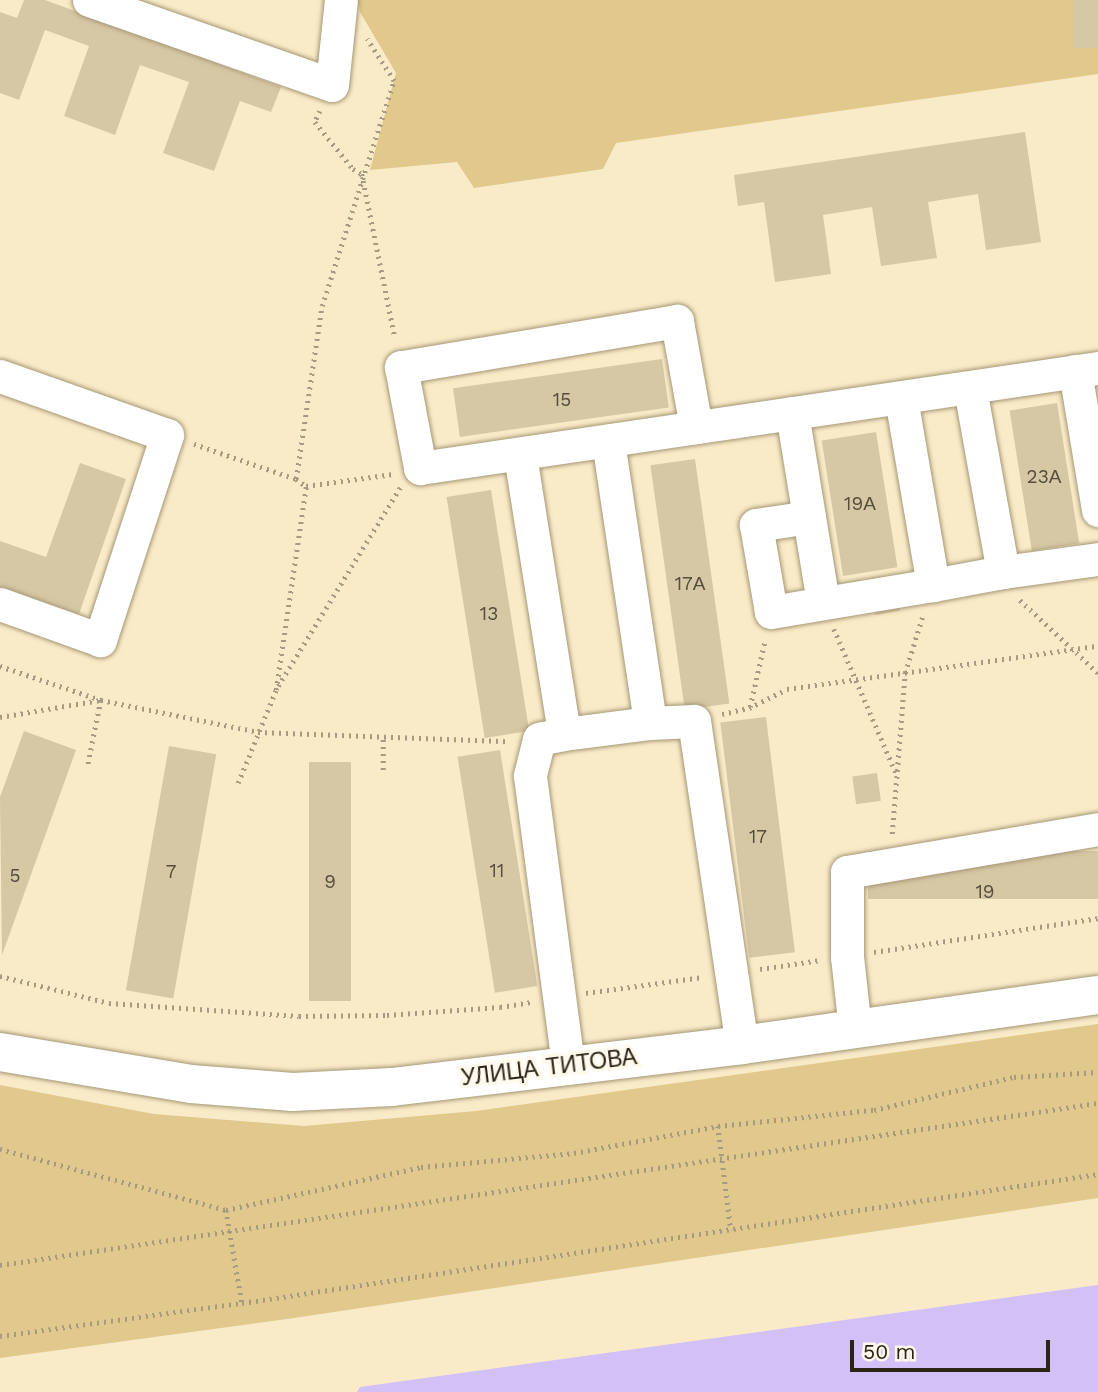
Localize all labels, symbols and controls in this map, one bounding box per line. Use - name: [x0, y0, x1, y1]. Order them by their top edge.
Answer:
- house number: 15: [553, 389, 571, 411]
- house number: 23А: [1027, 466, 1061, 488]
- house number: 19А: [844, 493, 876, 515]
- house number: 17А: [675, 573, 705, 595]
- house number: 13: [480, 603, 498, 625]
- house number: 17: [749, 826, 767, 848]
- house number: 11: [490, 860, 504, 882]
- house number: 7: [166, 861, 176, 883]
- house number: 5: [9, 865, 21, 887]
- house number: 9: [324, 871, 336, 893]
- house number: 19: [975, 881, 995, 903]
- street label: УЛИЦА ТИТОВА: [459, 1044, 639, 1092]
- scale bar: [853, 1326, 1052, 1370]
- text: 50 m: [863, 1339, 915, 1364]

